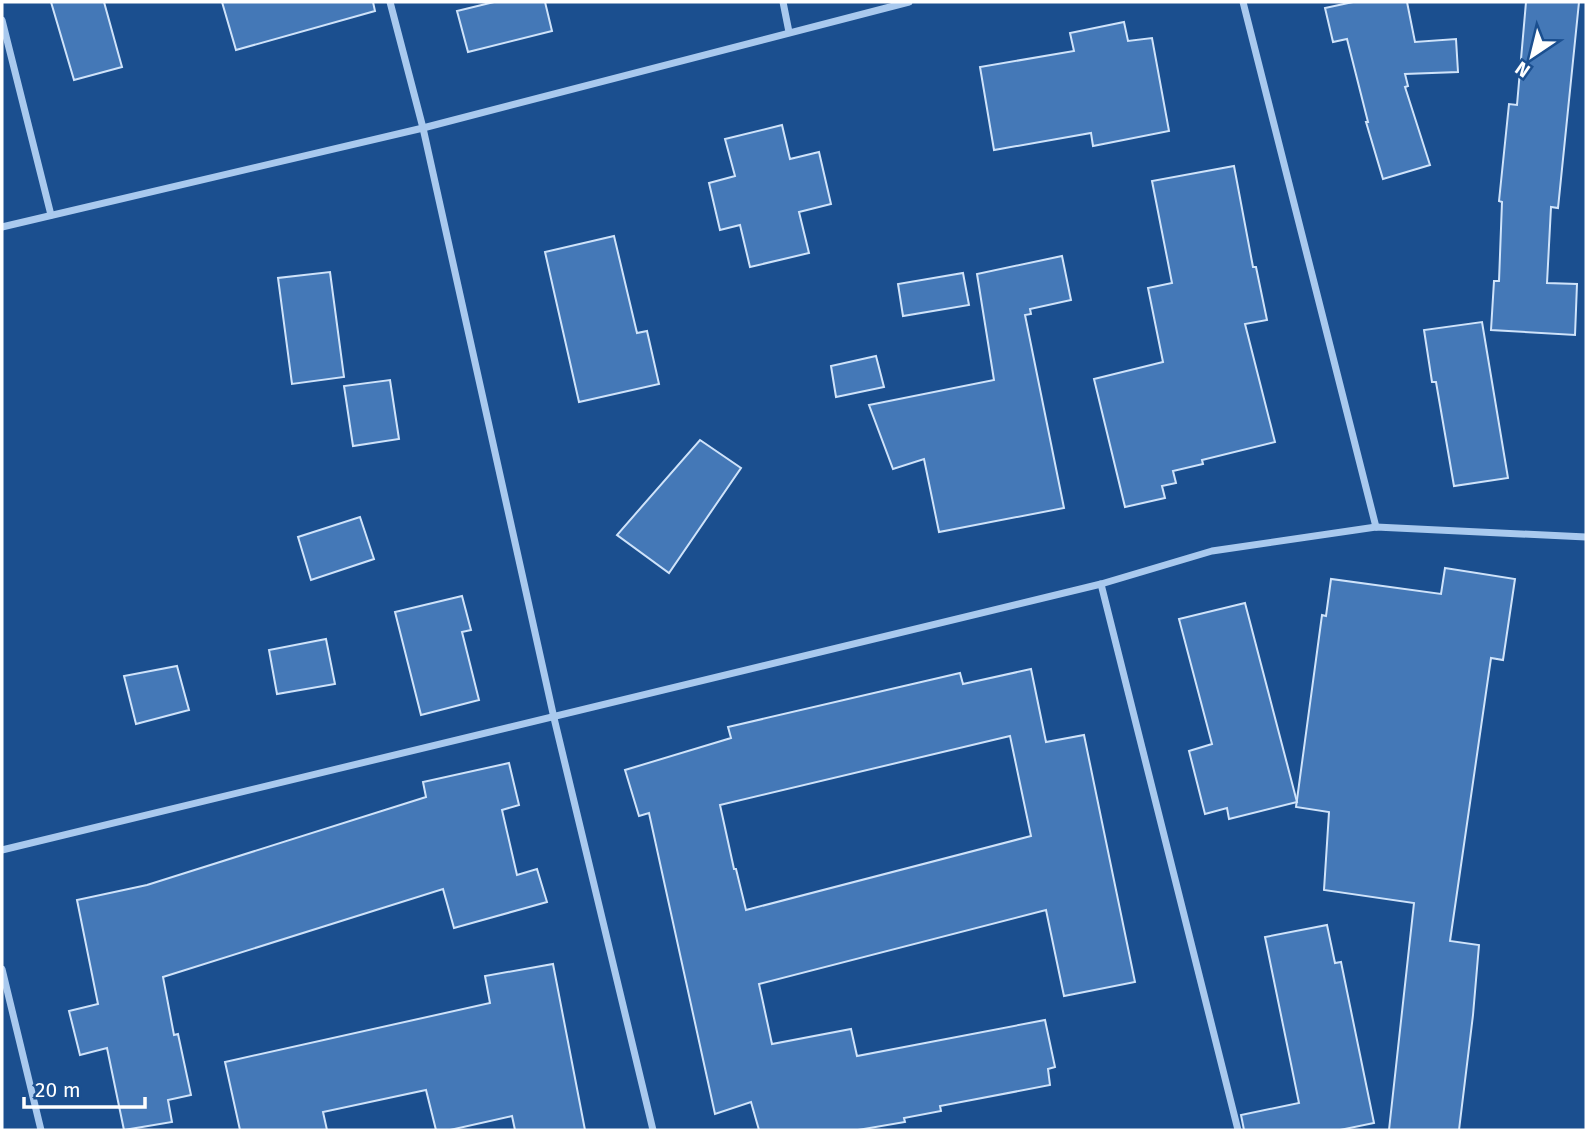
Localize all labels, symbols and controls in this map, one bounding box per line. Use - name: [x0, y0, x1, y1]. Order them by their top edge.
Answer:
- north arrow: [1497, 21, 1567, 91]
- text: N: [1511, 56, 1534, 83]
- scale bar: [24, 1066, 145, 1110]
- text: 20 m: [35, 1077, 81, 1103]

